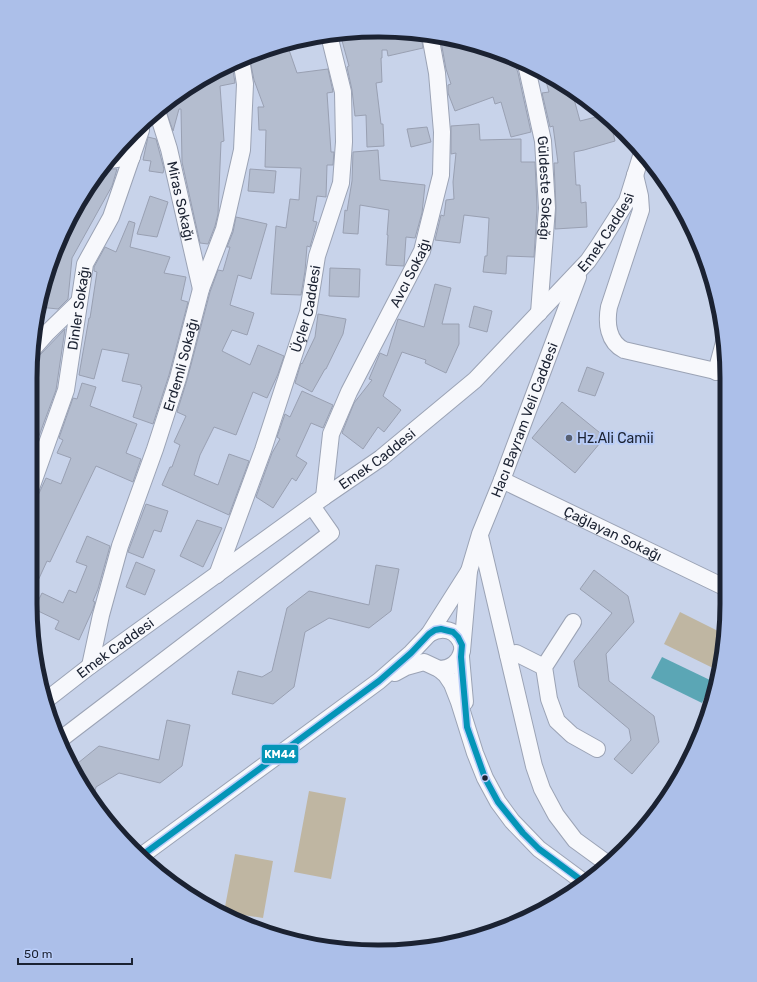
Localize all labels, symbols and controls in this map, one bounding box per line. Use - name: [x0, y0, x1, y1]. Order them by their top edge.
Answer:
- street label: Güldeste Sokağı: [534, 134, 556, 241]
- street label: Miras Sokağı: [164, 159, 198, 243]
- street label: Emek Caddesi: [574, 191, 638, 275]
- street label: Avcı Sokağı: [386, 237, 433, 310]
- street label: Üçler Caddesi: [287, 264, 324, 355]
- street label: Dinler Sokağı: [64, 265, 93, 351]
- street label: Erdemli Sokağı: [159, 316, 202, 413]
- street label: Hacı Bayram Veli Caddesi: [487, 340, 561, 500]
- street label: Emek Caddesi: [335, 425, 419, 493]
- place label: Hz.Ali Camii: [577, 430, 654, 447]
- marker: Hz.Ali Camii: [564, 433, 574, 443]
- street label: Çağlayan Sokağı: [561, 503, 665, 564]
- street label: Emek Caddesi: [73, 614, 157, 682]
- line badge: KM44: [261, 744, 299, 764]
- text: KM44: [264, 748, 296, 761]
- unlabelled marker: [480, 773, 490, 783]
- scale bar: [18, 940, 132, 966]
- text: 50 m: [24, 947, 52, 961]

